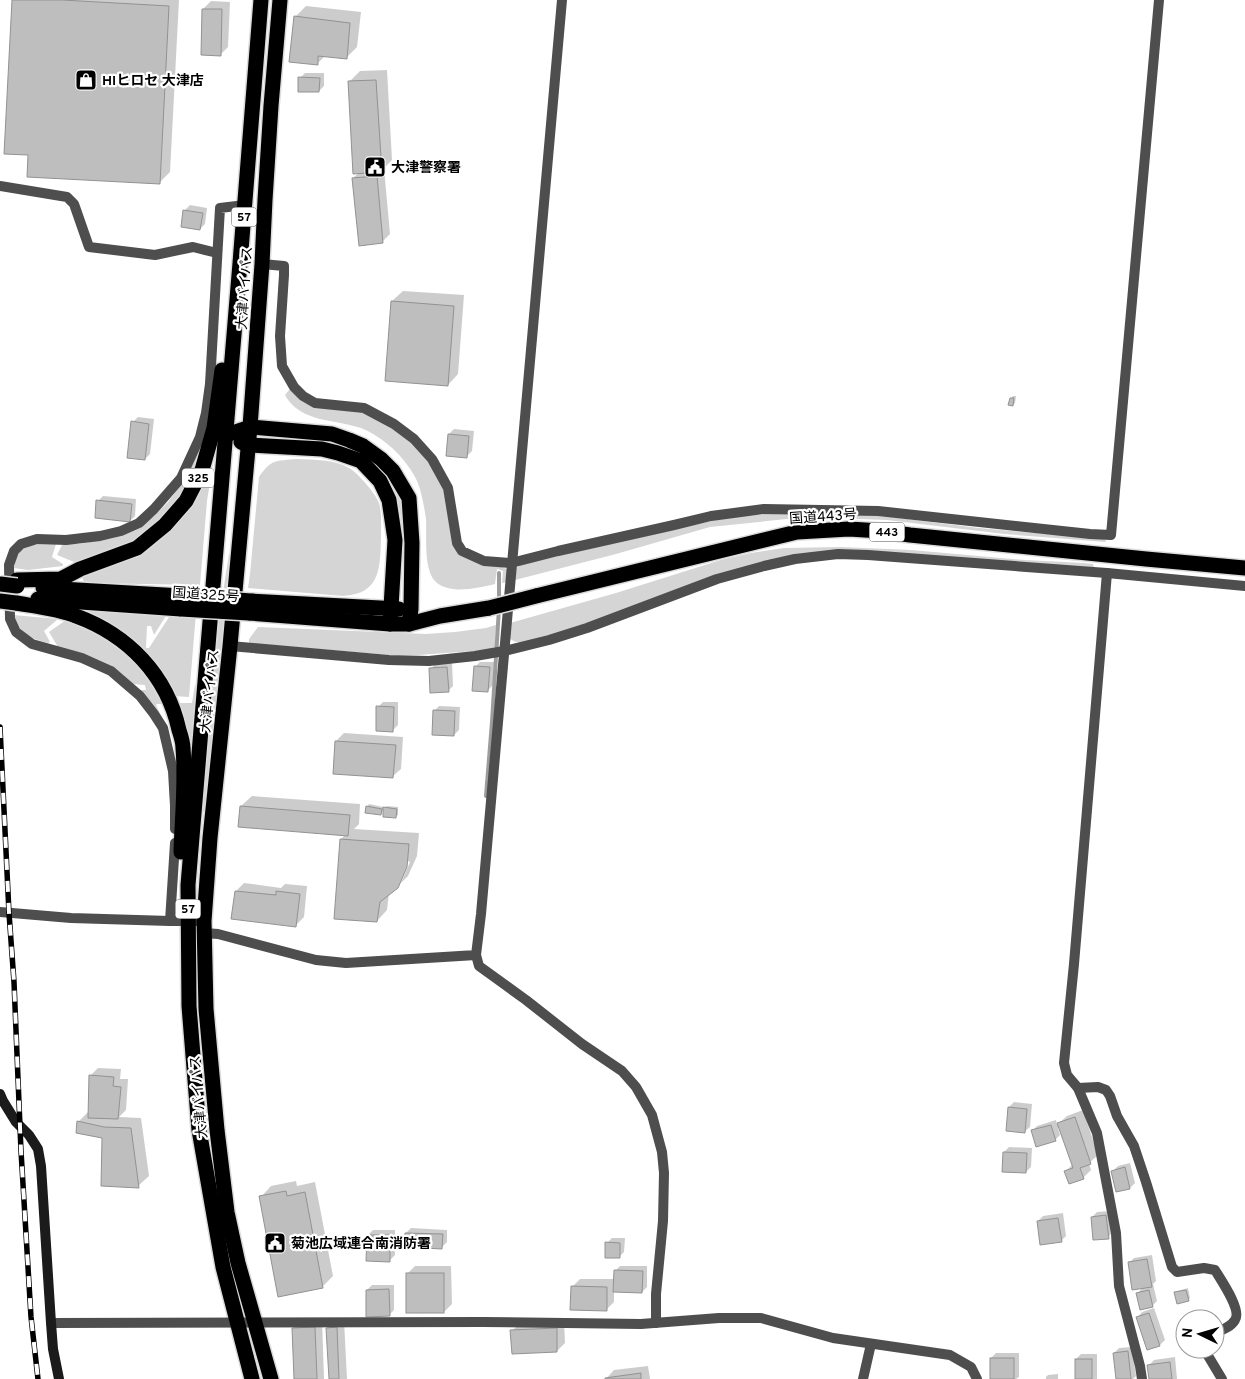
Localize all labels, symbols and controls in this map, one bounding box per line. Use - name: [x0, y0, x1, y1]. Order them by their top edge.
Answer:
- shop icon: HIヒロセ 大津店: [74, 68, 98, 92]
- place label: HIヒロセ 大津店: [102, 73, 204, 90]
- public building icon: 大津警察署: [363, 155, 387, 179]
- place label: 大津警察署: [391, 160, 461, 177]
- road number: 57: [232, 208, 256, 226]
- street label: 大津バイパス: [234, 246, 257, 330]
- road number: 325: [182, 468, 214, 488]
- street label: 国道443号: [789, 507, 858, 528]
- road number: 443: [870, 522, 904, 542]
- street label: 国道325号: [172, 585, 240, 606]
- street label: 大津バイパス: [198, 649, 223, 734]
- road number: 57: [176, 900, 200, 919]
- street label: 大津バイパス: [187, 1054, 212, 1139]
- public building icon: 菊池広域連合南消防署: [263, 1231, 287, 1255]
- place label: 菊池広域連合南消防署: [291, 1236, 431, 1253]
- north arrow: [1175, 1309, 1225, 1359]
- text: N: [1180, 1327, 1197, 1339]

